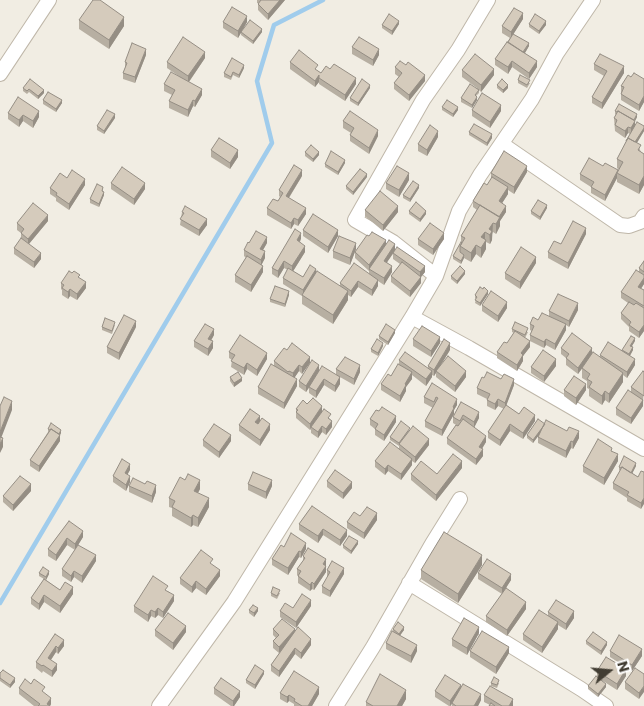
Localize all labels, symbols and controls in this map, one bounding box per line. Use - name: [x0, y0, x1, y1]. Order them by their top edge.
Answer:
- north arrow: [584, 646, 634, 696]
- text: N: [612, 659, 634, 675]

